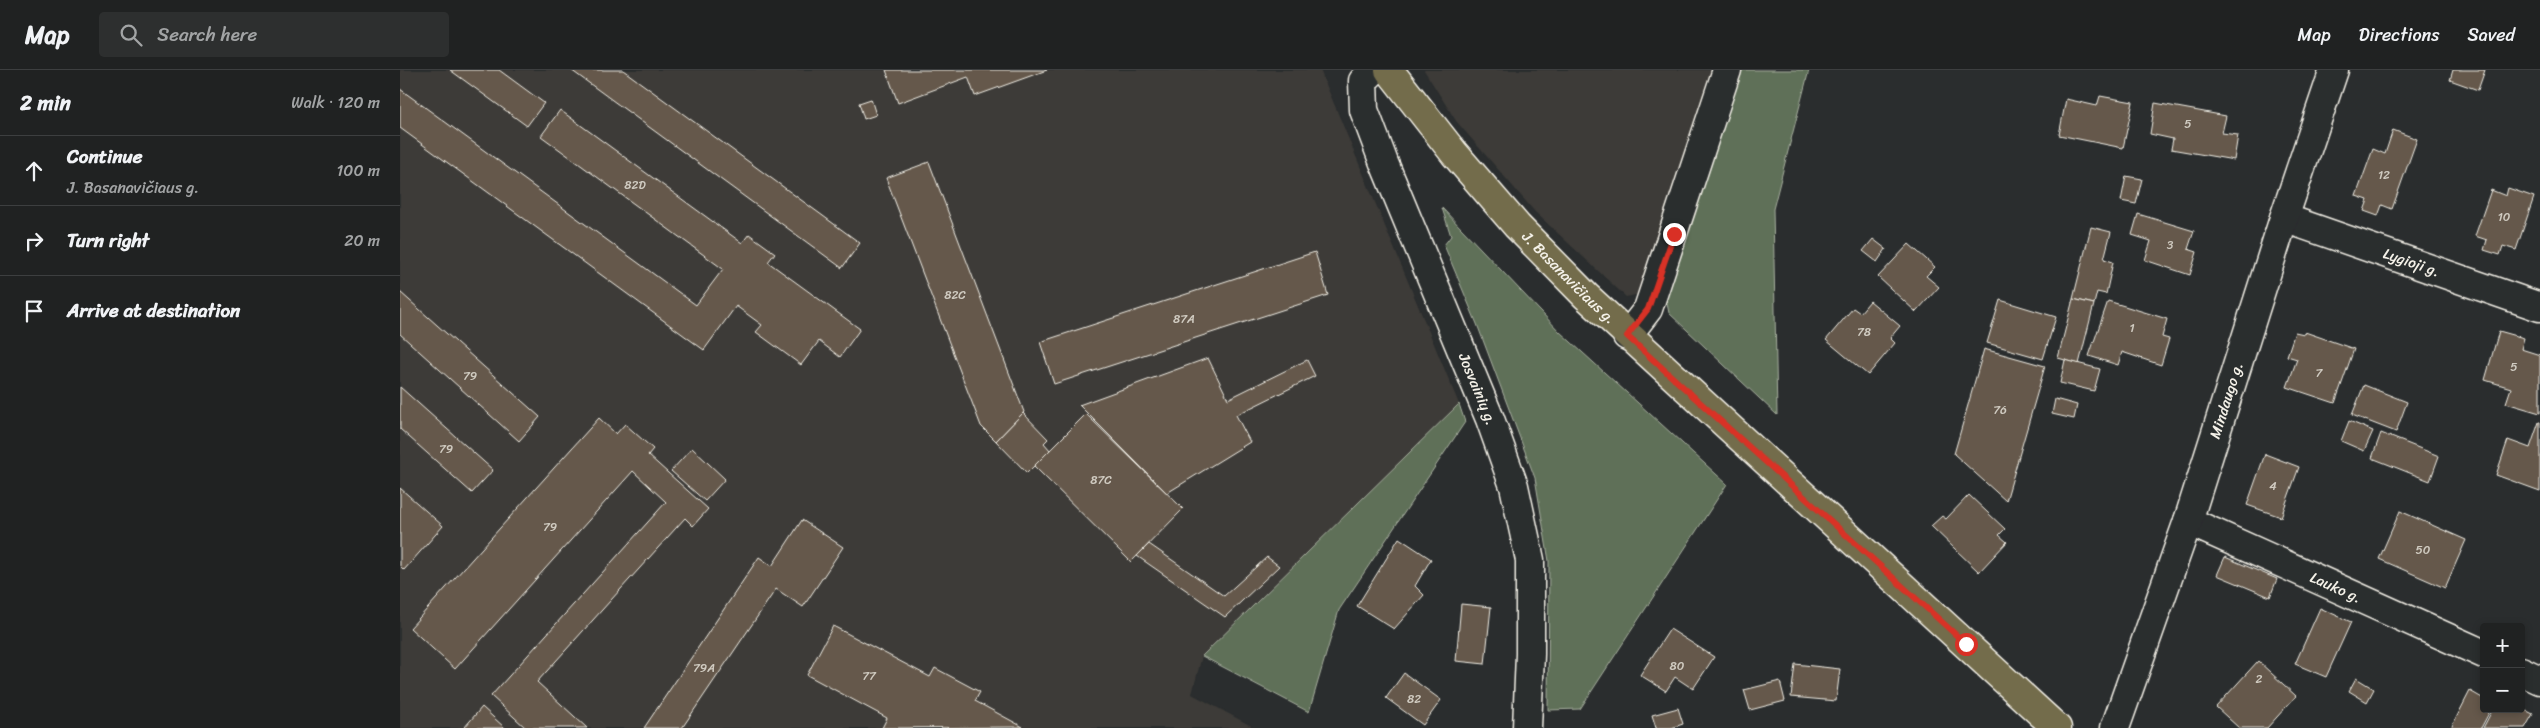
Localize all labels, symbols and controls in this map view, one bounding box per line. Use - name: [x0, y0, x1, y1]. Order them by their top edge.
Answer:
- search box: [99, 12, 449, 57]
- text: Map: [25, 14, 69, 56]
- text: Search here: [157, 18, 257, 51]
- text: Map: [2298, 19, 2331, 51]
- text: Directions: [2359, 19, 2440, 51]
- text: Saved: [2468, 19, 2515, 51]
- icon: search: [117, 21, 145, 49]
- text: 2 min: [20, 84, 71, 122]
- text: Walk · 120 m: [291, 88, 380, 117]
- house number: 5: [2184, 113, 2192, 135]
- text: Continue: [67, 140, 143, 173]
- text: 100 m: [336, 156, 380, 185]
- icon: ahead: [20, 157, 48, 185]
- house number: 12: [2378, 164, 2390, 186]
- text: J. Basanavičiaus g.: [67, 173, 199, 202]
- house number: 82D: [624, 174, 646, 196]
- house number: 10: [2498, 206, 2511, 228]
- route end: [1663, 223, 1686, 246]
- text: Turn right: [67, 224, 149, 257]
- street label: J. Basanavičiaus g.: [1515, 224, 1622, 330]
- text: 20 m: [344, 226, 380, 255]
- icon: right: [20, 227, 48, 255]
- house number: 3: [2167, 234, 2174, 256]
- street label: Lygioji g.: [2380, 240, 2443, 284]
- house number: 82C: [944, 284, 966, 306]
- text: Arrive at destination: [67, 294, 240, 327]
- icon: arrive: [20, 297, 48, 325]
- house number: 87A: [1173, 308, 1195, 330]
- house number: 1: [2129, 317, 2135, 339]
- house number: 78: [1857, 321, 1871, 343]
- street label: Josvainių g.: [1451, 348, 1504, 429]
- house number: 5: [2510, 356, 2518, 378]
- street label: Mindaugo g.: [2202, 359, 2251, 442]
- house number: 7: [2316, 362, 2324, 384]
- house number: 79: [463, 365, 477, 387]
- house number: 76: [1993, 399, 2007, 421]
- house number: 79: [439, 438, 453, 460]
- house number: 87C: [1090, 469, 1112, 491]
- house number: 4: [2269, 475, 2277, 497]
- house number: 79: [543, 516, 557, 538]
- house number: 50: [2416, 539, 2431, 561]
- street label: Lauko g.: [2306, 564, 2366, 610]
- map controls: [2480, 623, 2525, 713]
- button: +: [2480, 623, 2525, 668]
- route start: [1955, 633, 1978, 656]
- house number: 80: [1670, 655, 1685, 677]
- house number: 79A: [693, 657, 715, 679]
- house number: 77: [862, 665, 877, 687]
- house number: 2: [2256, 668, 2263, 690]
- button: −: [2480, 668, 2525, 713]
- house number: 82: [1407, 688, 1421, 710]

